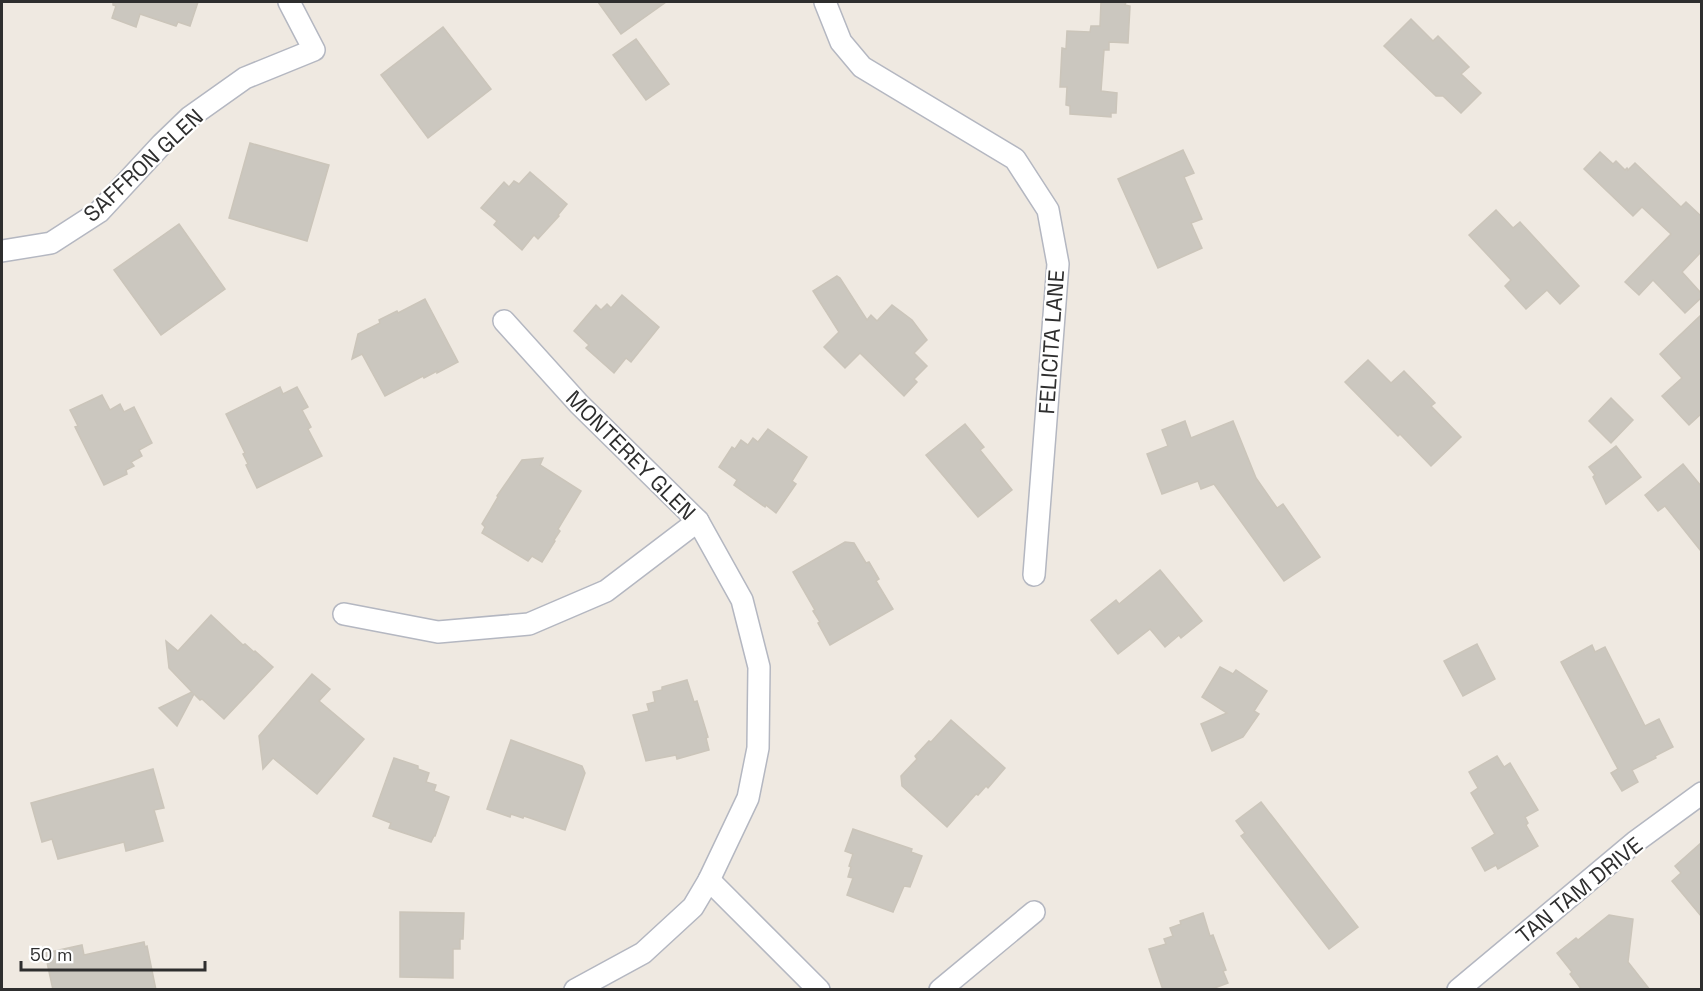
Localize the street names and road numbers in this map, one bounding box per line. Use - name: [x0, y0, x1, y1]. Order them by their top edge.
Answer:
- street label: SAFFRON GLEN: [77, 102, 209, 228]
- street label: FELICITA LANE: [1032, 269, 1070, 415]
- street label: MONTEREY GLEN: [560, 384, 702, 526]
- street label: TAN TAM DRIVE: [1510, 831, 1648, 949]

